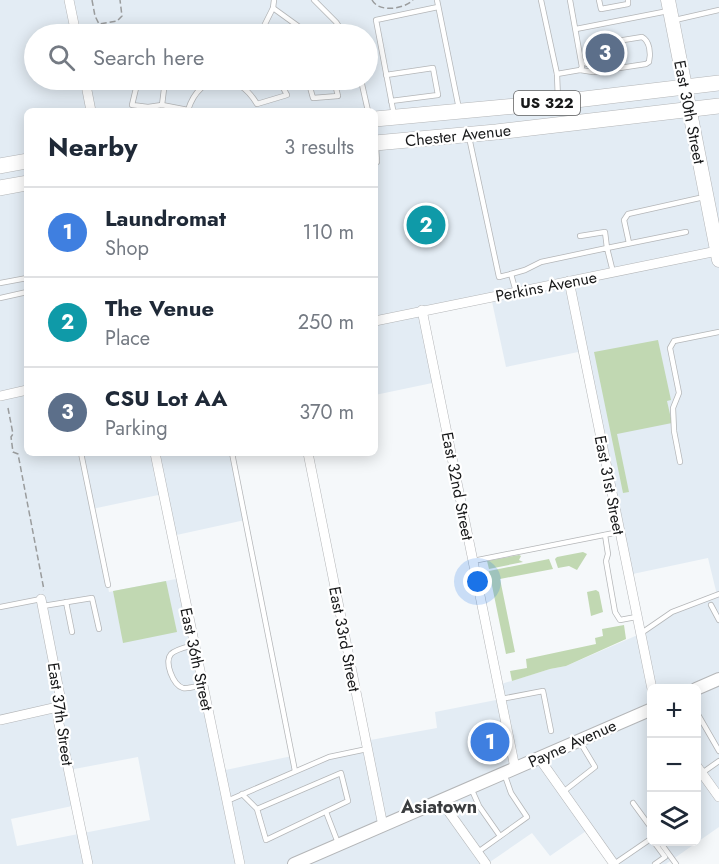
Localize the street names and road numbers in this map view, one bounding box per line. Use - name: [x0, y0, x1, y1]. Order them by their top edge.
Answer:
- street label: East 30th Street: [668, 58, 711, 166]
- road number: US 322: [514, 91, 580, 115]
- street label: Chester Avenue: [404, 119, 512, 152]
- street label: Perkins Avenue: [493, 265, 599, 308]
- street label: East 32nd Street: [436, 430, 479, 542]
- street label: East 31st Street: [589, 433, 630, 537]
- street label: East 33rd Street: [323, 585, 366, 694]
- street label: East 36th Street: [174, 605, 219, 713]
- street label: East 37th Street: [42, 661, 79, 767]
- street label: Payne Avenue: [524, 714, 620, 773]

